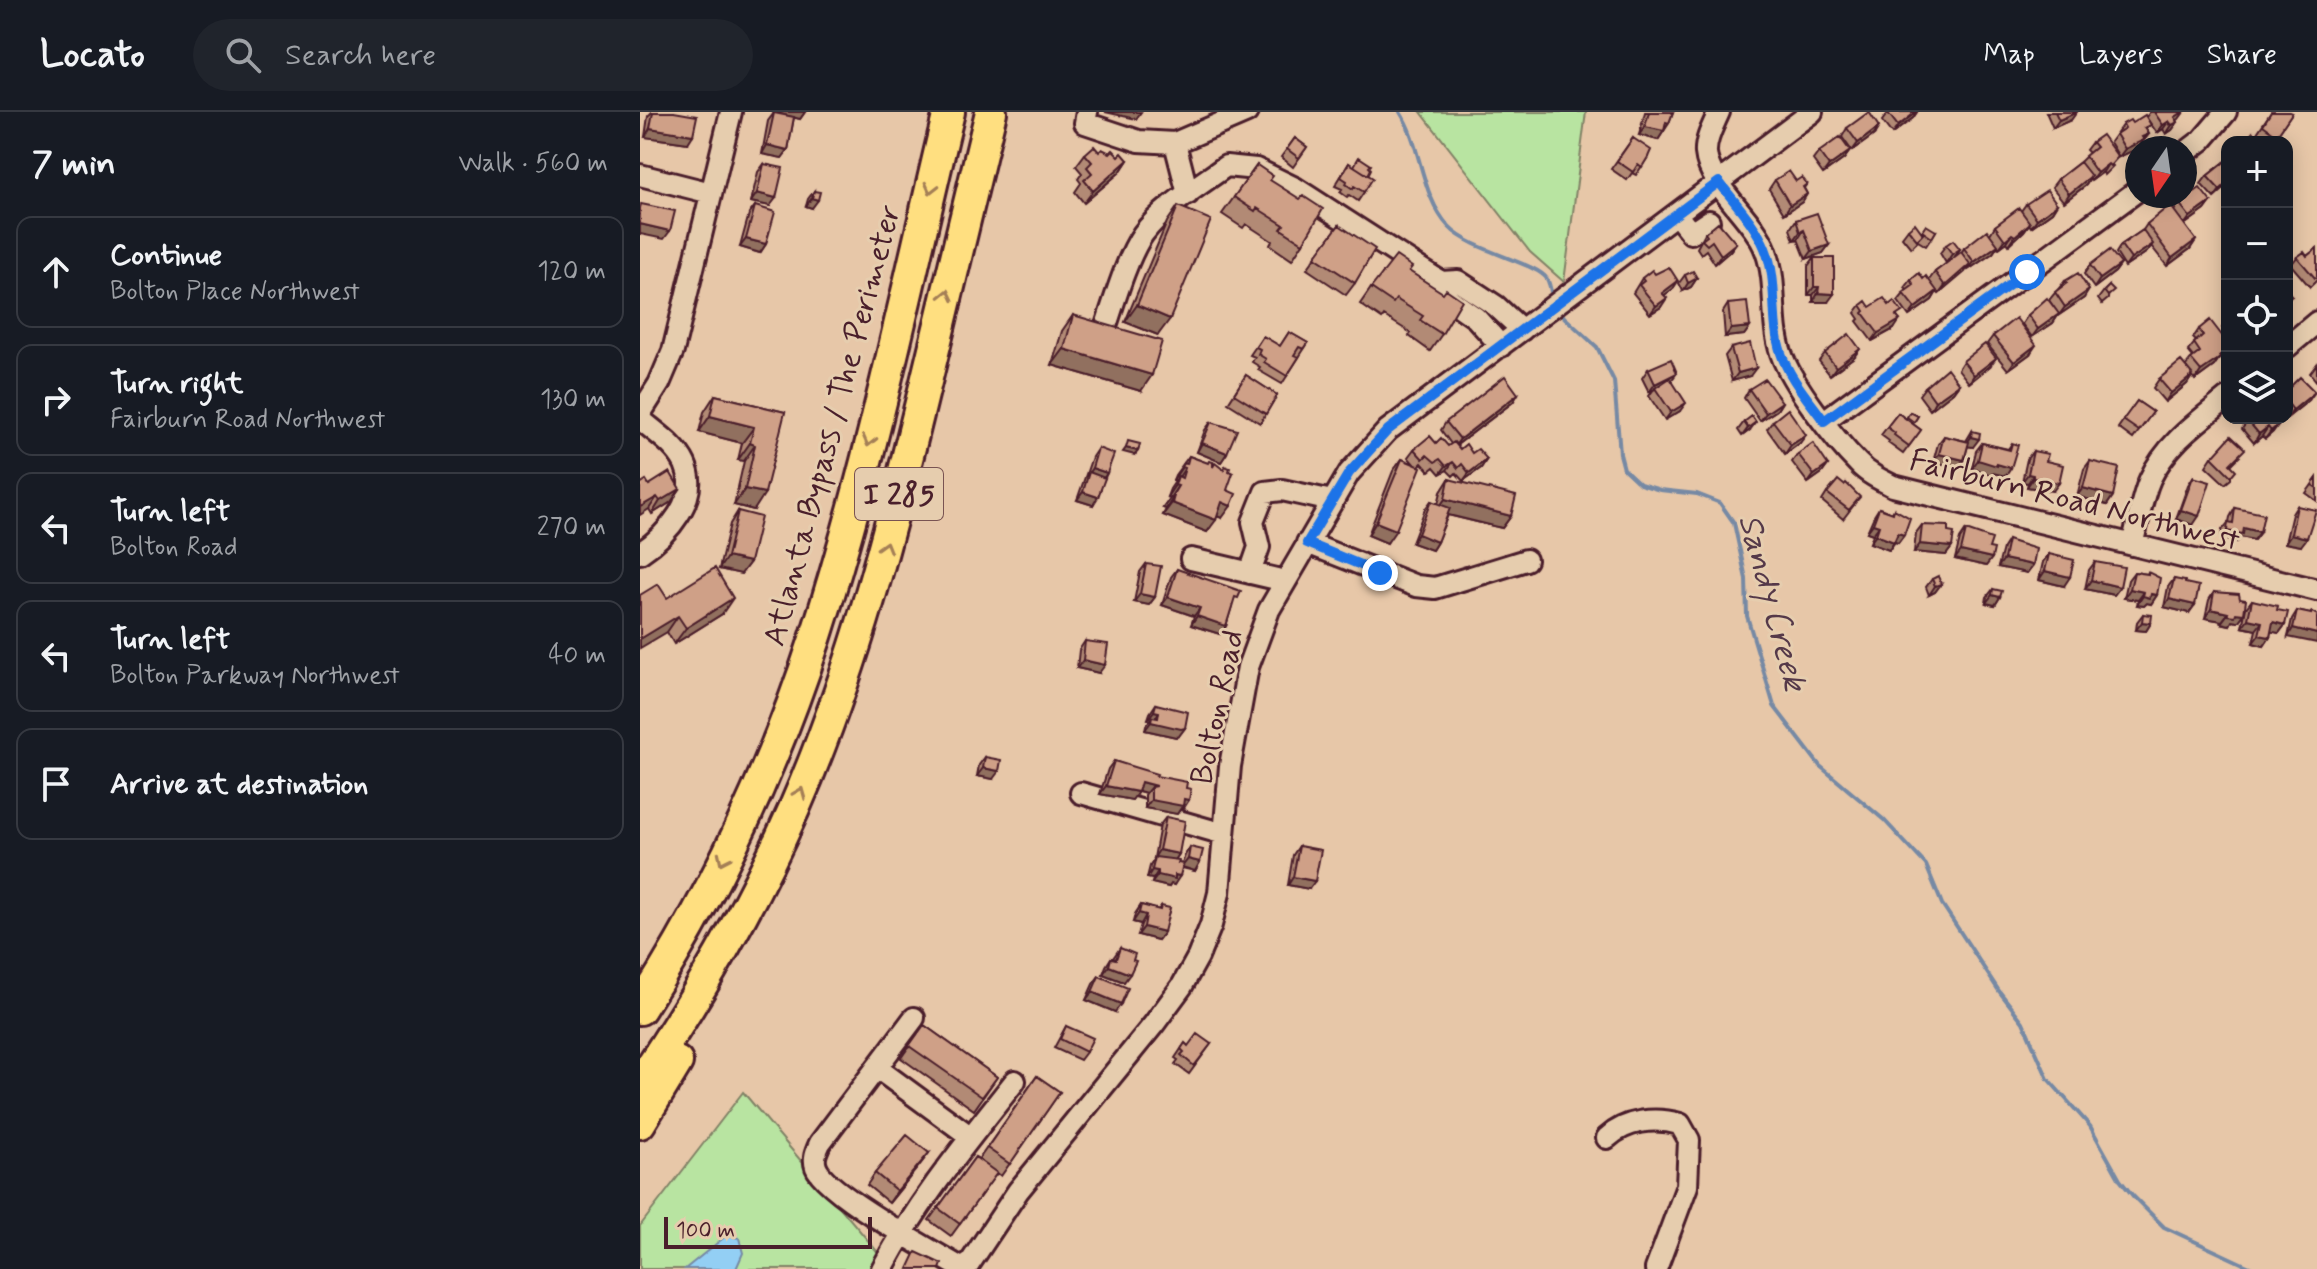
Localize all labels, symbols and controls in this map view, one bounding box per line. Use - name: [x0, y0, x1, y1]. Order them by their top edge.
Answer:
- search box: [193, 19, 753, 91]
- text: Locato: [40, 31, 145, 80]
- icon: search: [221, 33, 265, 77]
- text: Search here: [285, 36, 436, 75]
- text: Map: [1984, 37, 2035, 74]
- text: Layers: [2079, 37, 2163, 74]
- text: Share: [2207, 37, 2277, 74]
- north arrow: [2125, 136, 2197, 208]
- map controls: [2221, 136, 2293, 424]
- button: +: [2221, 136, 2293, 208]
- text: 7 min: [32, 142, 116, 187]
- text: Walk · 560 m: [458, 147, 608, 181]
- one-way arrow: [923, 180, 940, 194]
- street label: Atlanta Bypass / The Perimeter: [754, 200, 912, 651]
- button: −: [2221, 208, 2293, 280]
- text: Continue: [110, 236, 222, 275]
- icon: ahead: [34, 250, 78, 294]
- route start: [2009, 254, 2045, 290]
- text: 120 m: [537, 255, 606, 289]
- text: Bolton Place Northwest: [110, 275, 360, 309]
- button: locate: [2221, 280, 2293, 352]
- one-way arrow: [938, 288, 955, 302]
- button: layers: [2221, 352, 2293, 424]
- text: Turn right: [110, 364, 243, 403]
- icon: right: [34, 378, 78, 422]
- text: 130 m: [540, 383, 606, 417]
- text: Fairburn Road Northwest: [110, 403, 385, 437]
- one-way arrow: [862, 433, 879, 447]
- street label: Fairburn Road Northwest: [1905, 440, 2244, 562]
- road number: I 285: [855, 468, 943, 520]
- text: Turn left: [110, 492, 230, 531]
- icon: left: [34, 506, 78, 550]
- water label: Sandy Creek: [1726, 509, 1817, 698]
- text: 270 m: [537, 511, 606, 545]
- text: Bolton Road: [110, 531, 238, 565]
- one-way arrow: [875, 541, 892, 555]
- route end: [1362, 555, 1398, 591]
- text: Turn left: [110, 620, 230, 659]
- street label: Bolton Road: [1181, 626, 1255, 789]
- icon: left: [34, 634, 78, 678]
- text: 40 m: [548, 639, 606, 673]
- text: Bolton Parkway Northwest: [110, 659, 400, 693]
- icon: arrive: [34, 762, 78, 806]
- text: Arrive at destination: [110, 765, 368, 804]
- one-way arrow: [791, 787, 807, 801]
- one-way arrow: [717, 851, 733, 866]
- scale bar: [664, 1213, 872, 1249]
- text: 100 m: [676, 1217, 735, 1245]

